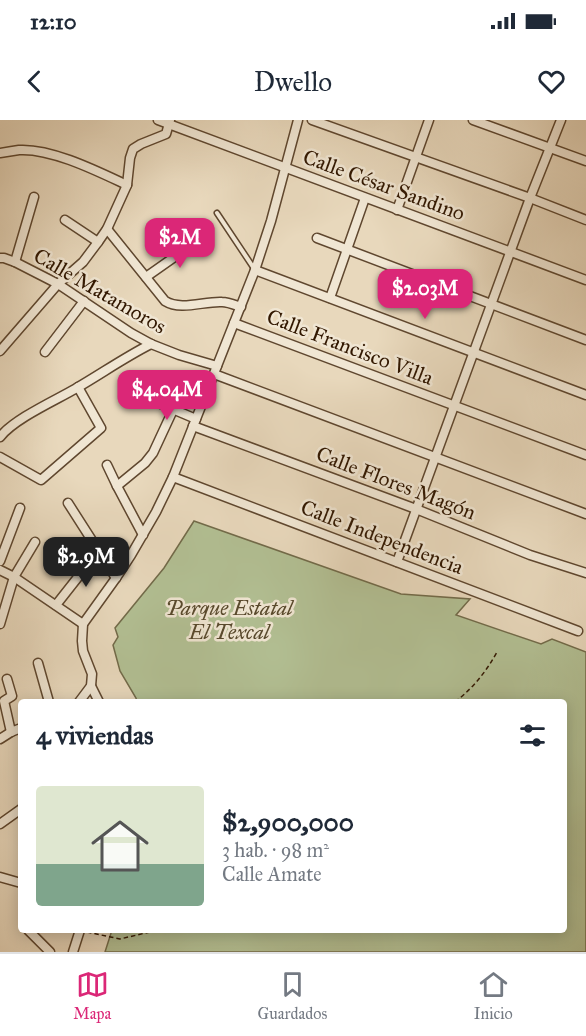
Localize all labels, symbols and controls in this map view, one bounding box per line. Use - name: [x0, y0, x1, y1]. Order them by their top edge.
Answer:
- text: 12:10: [30, 8, 76, 35]
- icon: back: [18, 65, 51, 98]
- text: Dwello: [254, 65, 332, 98]
- icon: heart: [535, 65, 568, 98]
- street label: Calle César Sandino: [299, 144, 469, 226]
- pin: $2M: [151, 218, 209, 269]
- text: $2M: [159, 225, 201, 249]
- street label: Calle Matamoros: [29, 242, 171, 340]
- pin: $2.03M: [376, 269, 474, 320]
- text: $2.03M: [392, 276, 458, 300]
- street label: Calle Francisco Villa: [263, 303, 437, 391]
- pin: $4.04M: [118, 370, 216, 421]
- text: $4.04M: [131, 377, 203, 401]
- street label: Calle Flores Magón: [313, 441, 479, 525]
- street label: Calle Independencia: [297, 494, 467, 580]
- pin: $2.9M: [44, 537, 128, 588]
- text: $2.9M: [57, 544, 115, 568]
- park label: Parque Estatal El Texcal: [166, 595, 295, 645]
- text: 4 viviendas: [36, 719, 154, 751]
- icon: filters: [516, 719, 549, 752]
- text: $2,900,000: [222, 806, 354, 838]
- icon: home: [84, 810, 156, 882]
- text: 3 hab. · 98 m²: [222, 838, 329, 862]
- text: Calle Amate: [222, 862, 322, 886]
- tab: Mapa: [73, 968, 111, 1023]
- tab: Guardados: [258, 968, 327, 1023]
- tab: Inicio: [474, 968, 513, 1023]

